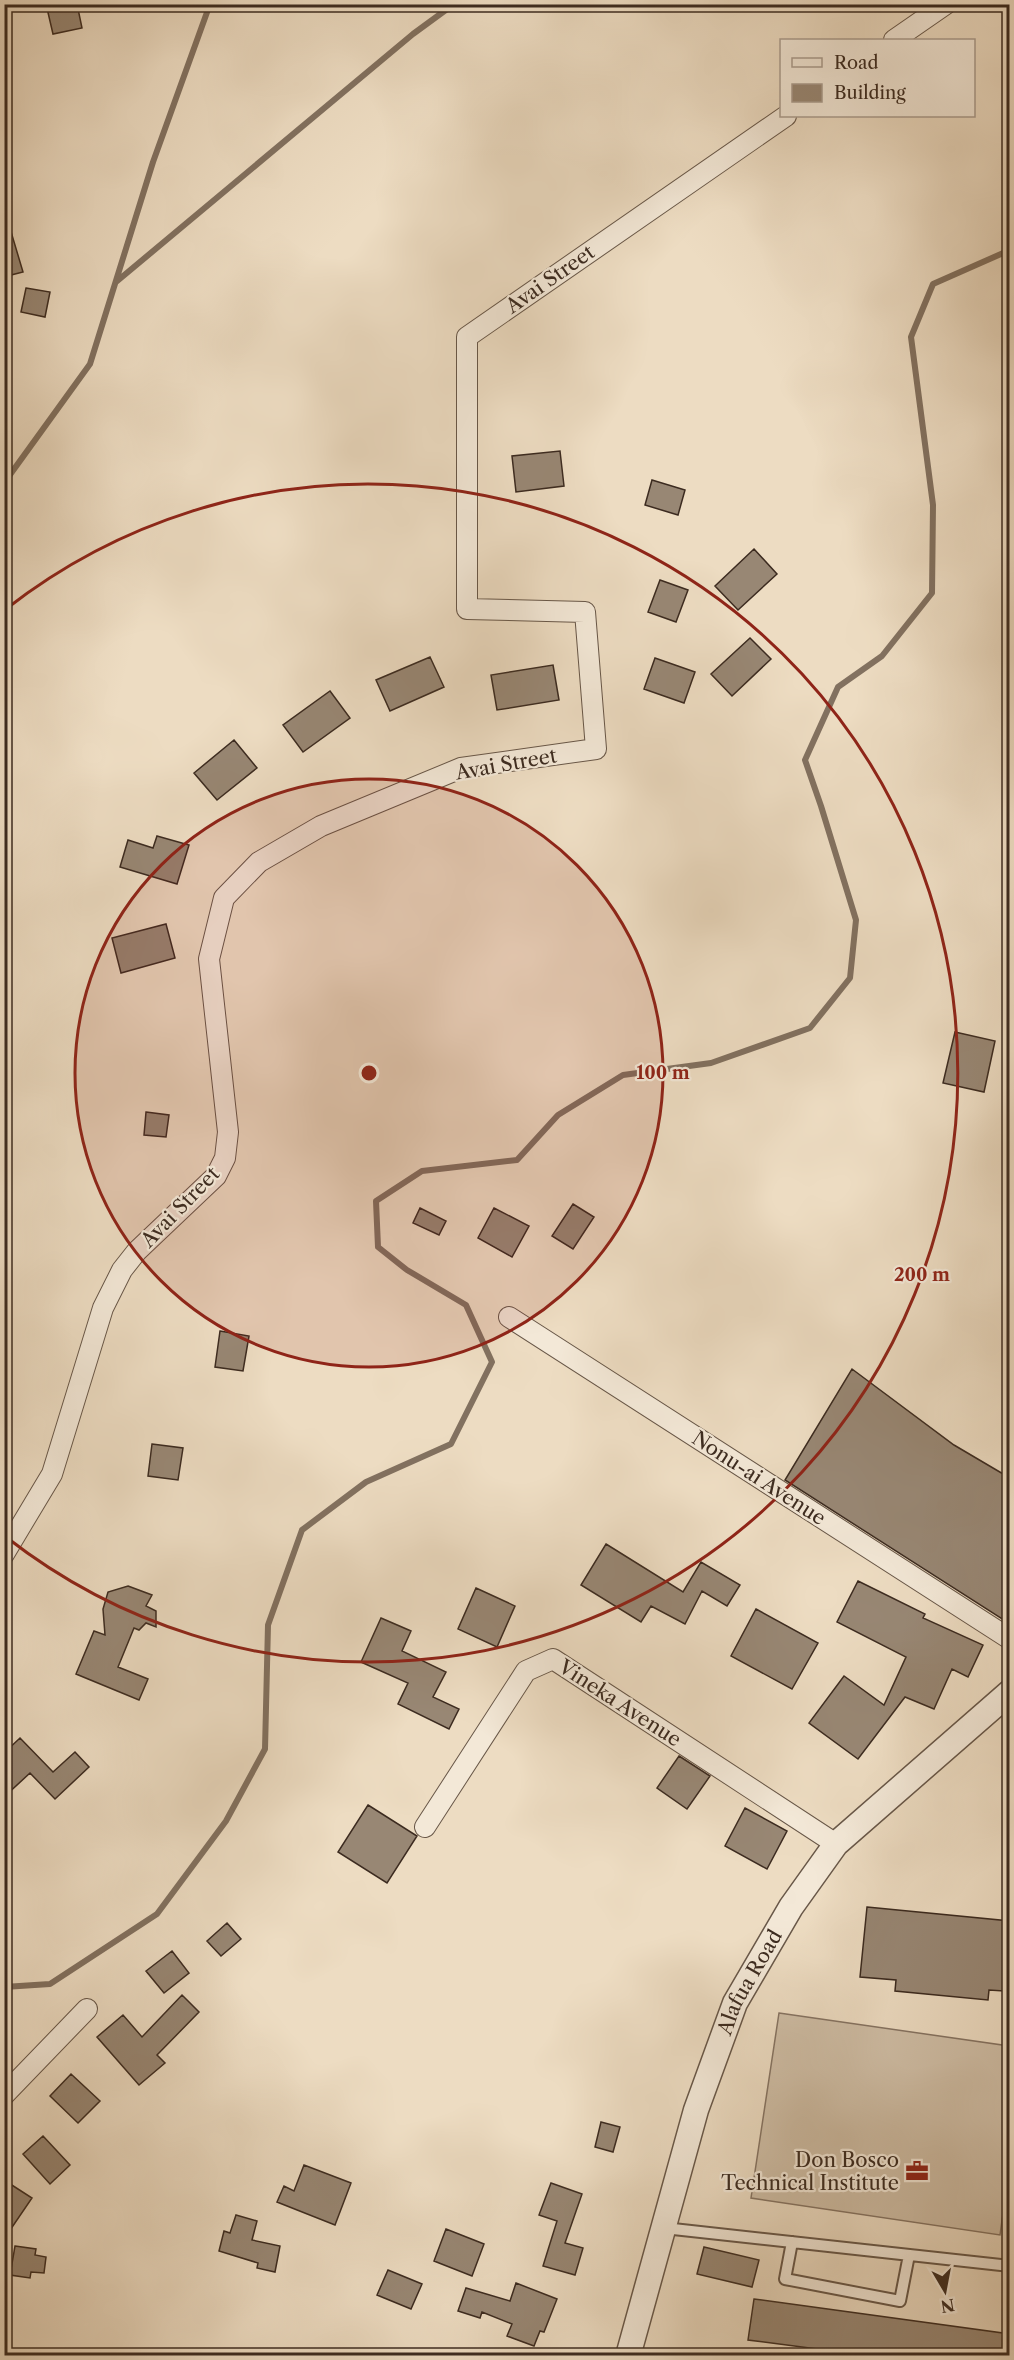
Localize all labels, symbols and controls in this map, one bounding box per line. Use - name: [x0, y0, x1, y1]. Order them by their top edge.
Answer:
- legend: [780, 39, 975, 117]
- text: Road: [834, 52, 879, 74]
- text: Building: [834, 82, 906, 104]
- street label: Avai Street: [500, 240, 599, 319]
- street label: Avai Street: [452, 743, 559, 785]
- text: 100 m: [636, 1062, 690, 1084]
- centre of rings: [359, 1063, 379, 1083]
- street label: Avai Street: [135, 1162, 224, 1253]
- text: 200 m: [894, 1264, 950, 1286]
- street label: Nonu-ai Avenue: [688, 1426, 830, 1530]
- street label: Vineka Avenue: [553, 1654, 686, 1752]
- street label: Alafua Road: [712, 1925, 787, 2039]
- place label: Don Bosco Technical Institute: [721, 2148, 899, 2195]
- office icon: Don Bosco Technical Institute: [904, 2158, 930, 2184]
- north arrow: [915, 2261, 975, 2321]
- text: N: [939, 2295, 956, 2317]

